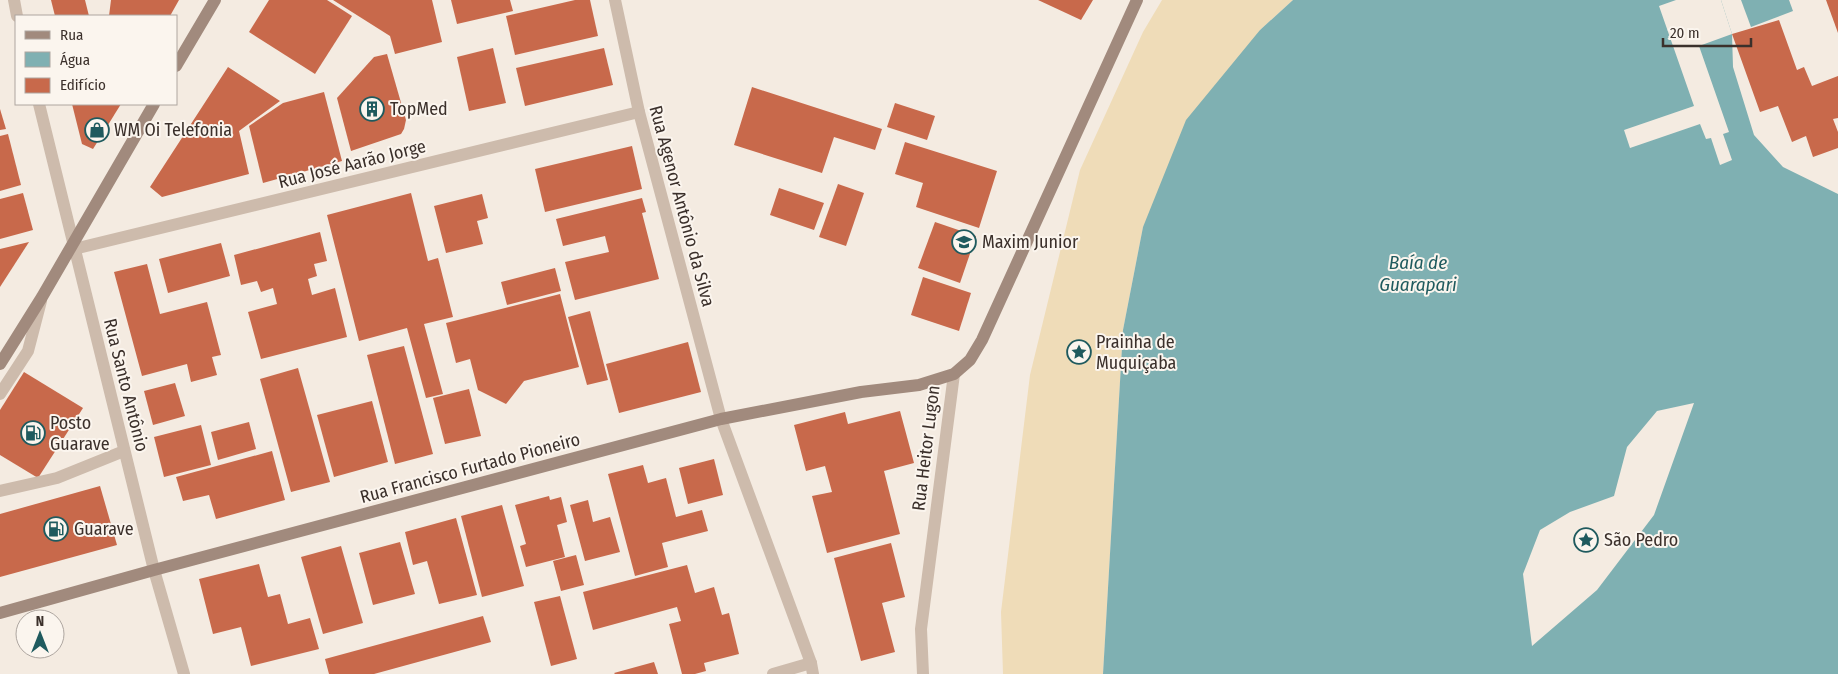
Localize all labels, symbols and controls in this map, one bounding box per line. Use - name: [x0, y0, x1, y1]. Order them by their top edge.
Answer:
- legend: [15, 15, 178, 105]
- scale bar: [1663, 15, 1750, 47]
- text: 20 m: [1670, 24, 1700, 42]
- text: Rua: [60, 26, 83, 44]
- text: Água: [60, 51, 90, 69]
- text: Edifício: [60, 76, 106, 94]
- building icon: TopMed: [359, 96, 385, 122]
- place label: TopMed: [390, 98, 448, 120]
- street label: Rua Agenor Antônio da Silva: [645, 103, 720, 309]
- shop icon: WM Oi Telefonia: [84, 117, 110, 143]
- place label: WM Oi Telefonia: [114, 119, 232, 141]
- street label: Rua José Aarão Jorge: [276, 135, 428, 193]
- school or university icon: Maxim Junior: [951, 229, 977, 255]
- place label: Maxim Junior: [982, 231, 1079, 253]
- water label: Baía de Guarapari: [1379, 251, 1457, 296]
- street label: Rua Santo Antônio: [99, 316, 153, 454]
- place label: Prainha de Muquiçaba: [1096, 331, 1177, 374]
- place icon: Prainha de Muquiçaba: [1066, 339, 1092, 365]
- street label: Rua Heitor Lugon: [907, 384, 945, 512]
- place label: Posto Guarave: [50, 412, 110, 455]
- fuel station icon: Posto Guarave: [20, 420, 46, 446]
- street label: Rua Francisco Furtado Pioneiro: [358, 428, 582, 508]
- fuel station icon: Guarave: [43, 516, 69, 542]
- place label: Guarave: [74, 518, 134, 540]
- place icon: São Pedro: [1573, 527, 1599, 553]
- place label: São Pedro: [1604, 529, 1678, 551]
- north arrow: [15, 609, 65, 659]
- text: N: [36, 613, 44, 630]

